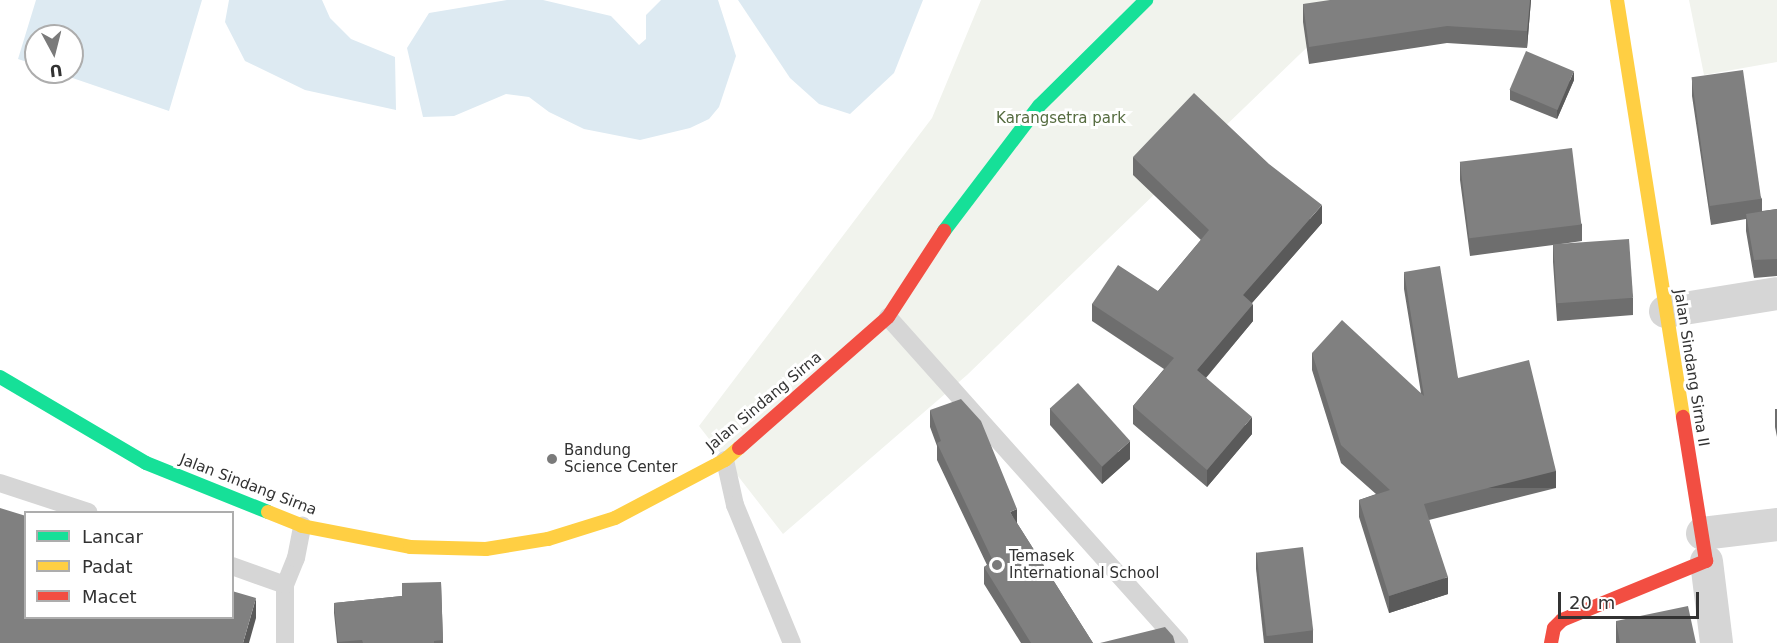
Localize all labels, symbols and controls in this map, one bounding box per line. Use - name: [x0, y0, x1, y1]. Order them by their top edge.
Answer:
- north arrow: [24, 24, 84, 84]
- text: U: [48, 60, 64, 81]
- park label: Karangsetra park: [996, 110, 1126, 128]
- street label: Jalan Sindang Sirna II: [1670, 288, 1712, 448]
- street label: Jalan Sindang Sirna: [703, 348, 825, 456]
- place label: Bandung Science Center: [564, 441, 677, 476]
- street label: Jalan Sindang Sirna: [177, 451, 319, 519]
- marker: Bandung Science Center: [545, 452, 559, 466]
- legend: [24, 511, 234, 619]
- text: Lancar: [82, 526, 143, 547]
- place label: Temasek International School: [1009, 547, 1159, 582]
- text: Padat: [82, 556, 133, 577]
- marker: Temasek International School: [990, 558, 1004, 572]
- scale bar: [1561, 580, 1702, 618]
- text: Macet: [82, 586, 137, 607]
- text: 20 m: [1569, 592, 1615, 613]

